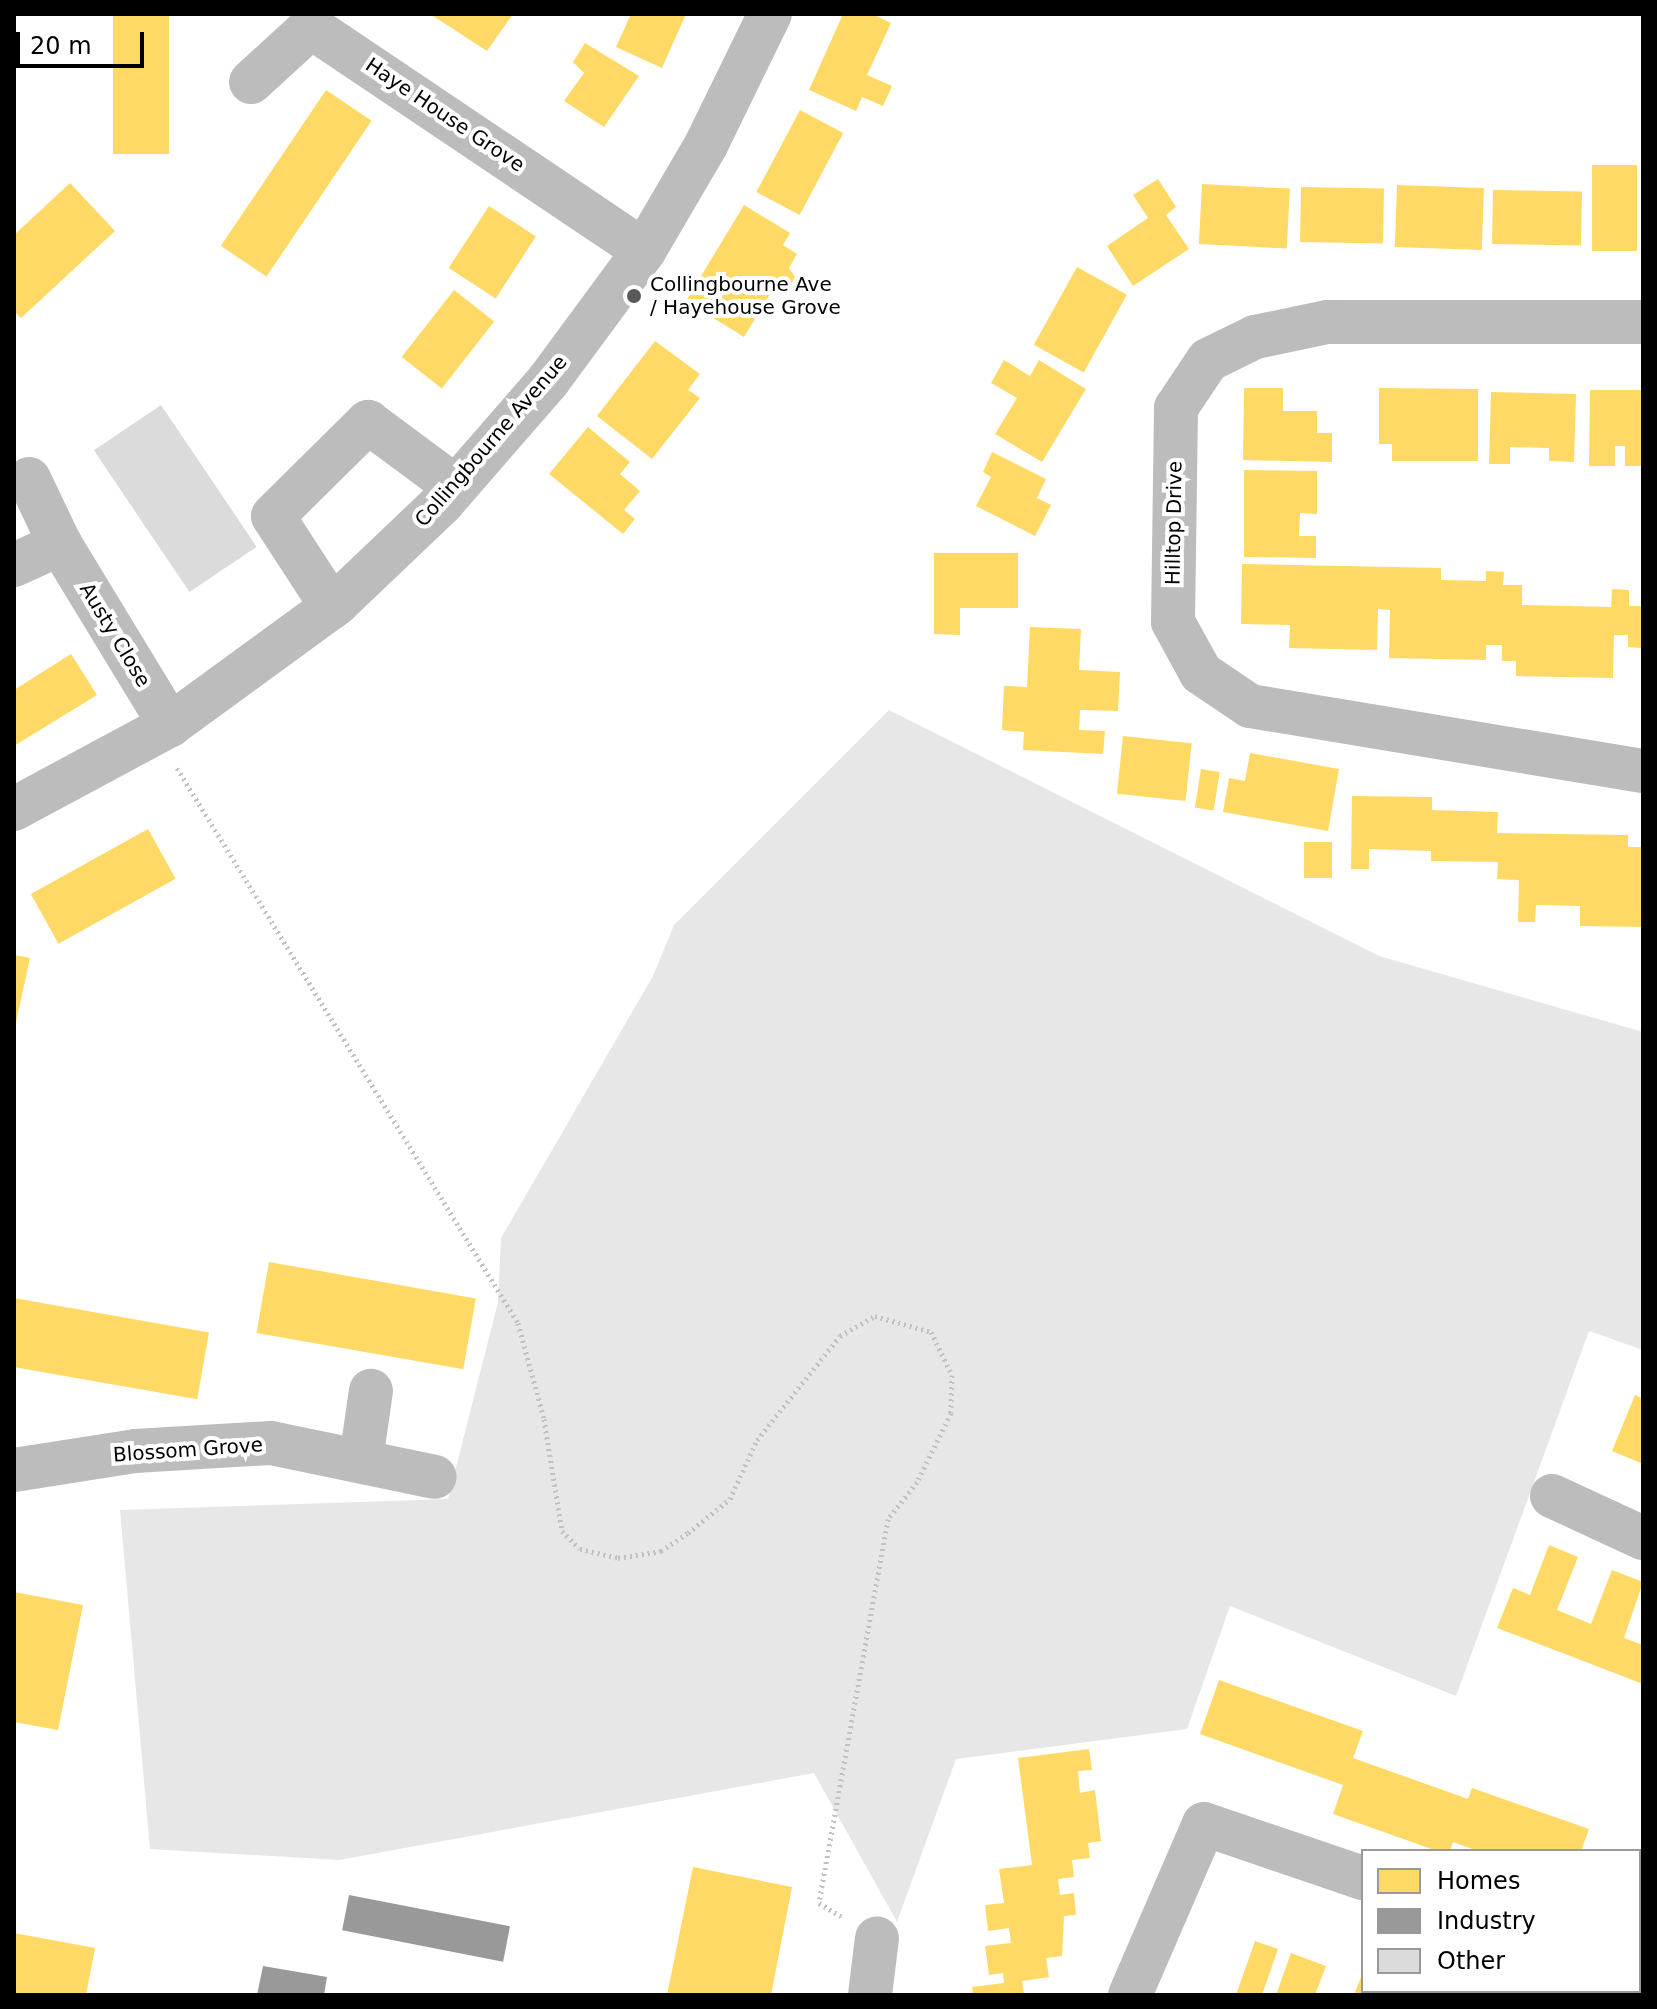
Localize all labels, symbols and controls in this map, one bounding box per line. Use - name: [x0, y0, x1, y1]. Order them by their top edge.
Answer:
- scale bar: [20, 16, 148, 66]
- text: 20 m: [30, 32, 92, 60]
- street label: Haye House Grove: [361, 53, 529, 177]
- place label: Collingbourne Ave / Hayehouse Grove: [650, 272, 841, 319]
- marker: Collingbourne Ave / Hayehouse Grove: [625, 287, 643, 305]
- street label: Collingbourne Avenue: [410, 350, 572, 532]
- street label: Hilltop Drive: [1161, 461, 1187, 585]
- street label: Austy Close: [75, 579, 155, 691]
- street label: Blossom Grove: [112, 1433, 264, 1467]
- legend: [1361, 1849, 1641, 1993]
- text: Homes: [1437, 1867, 1520, 1895]
- text: Industry: [1437, 1907, 1536, 1935]
- text: Other: [1437, 1947, 1505, 1975]

